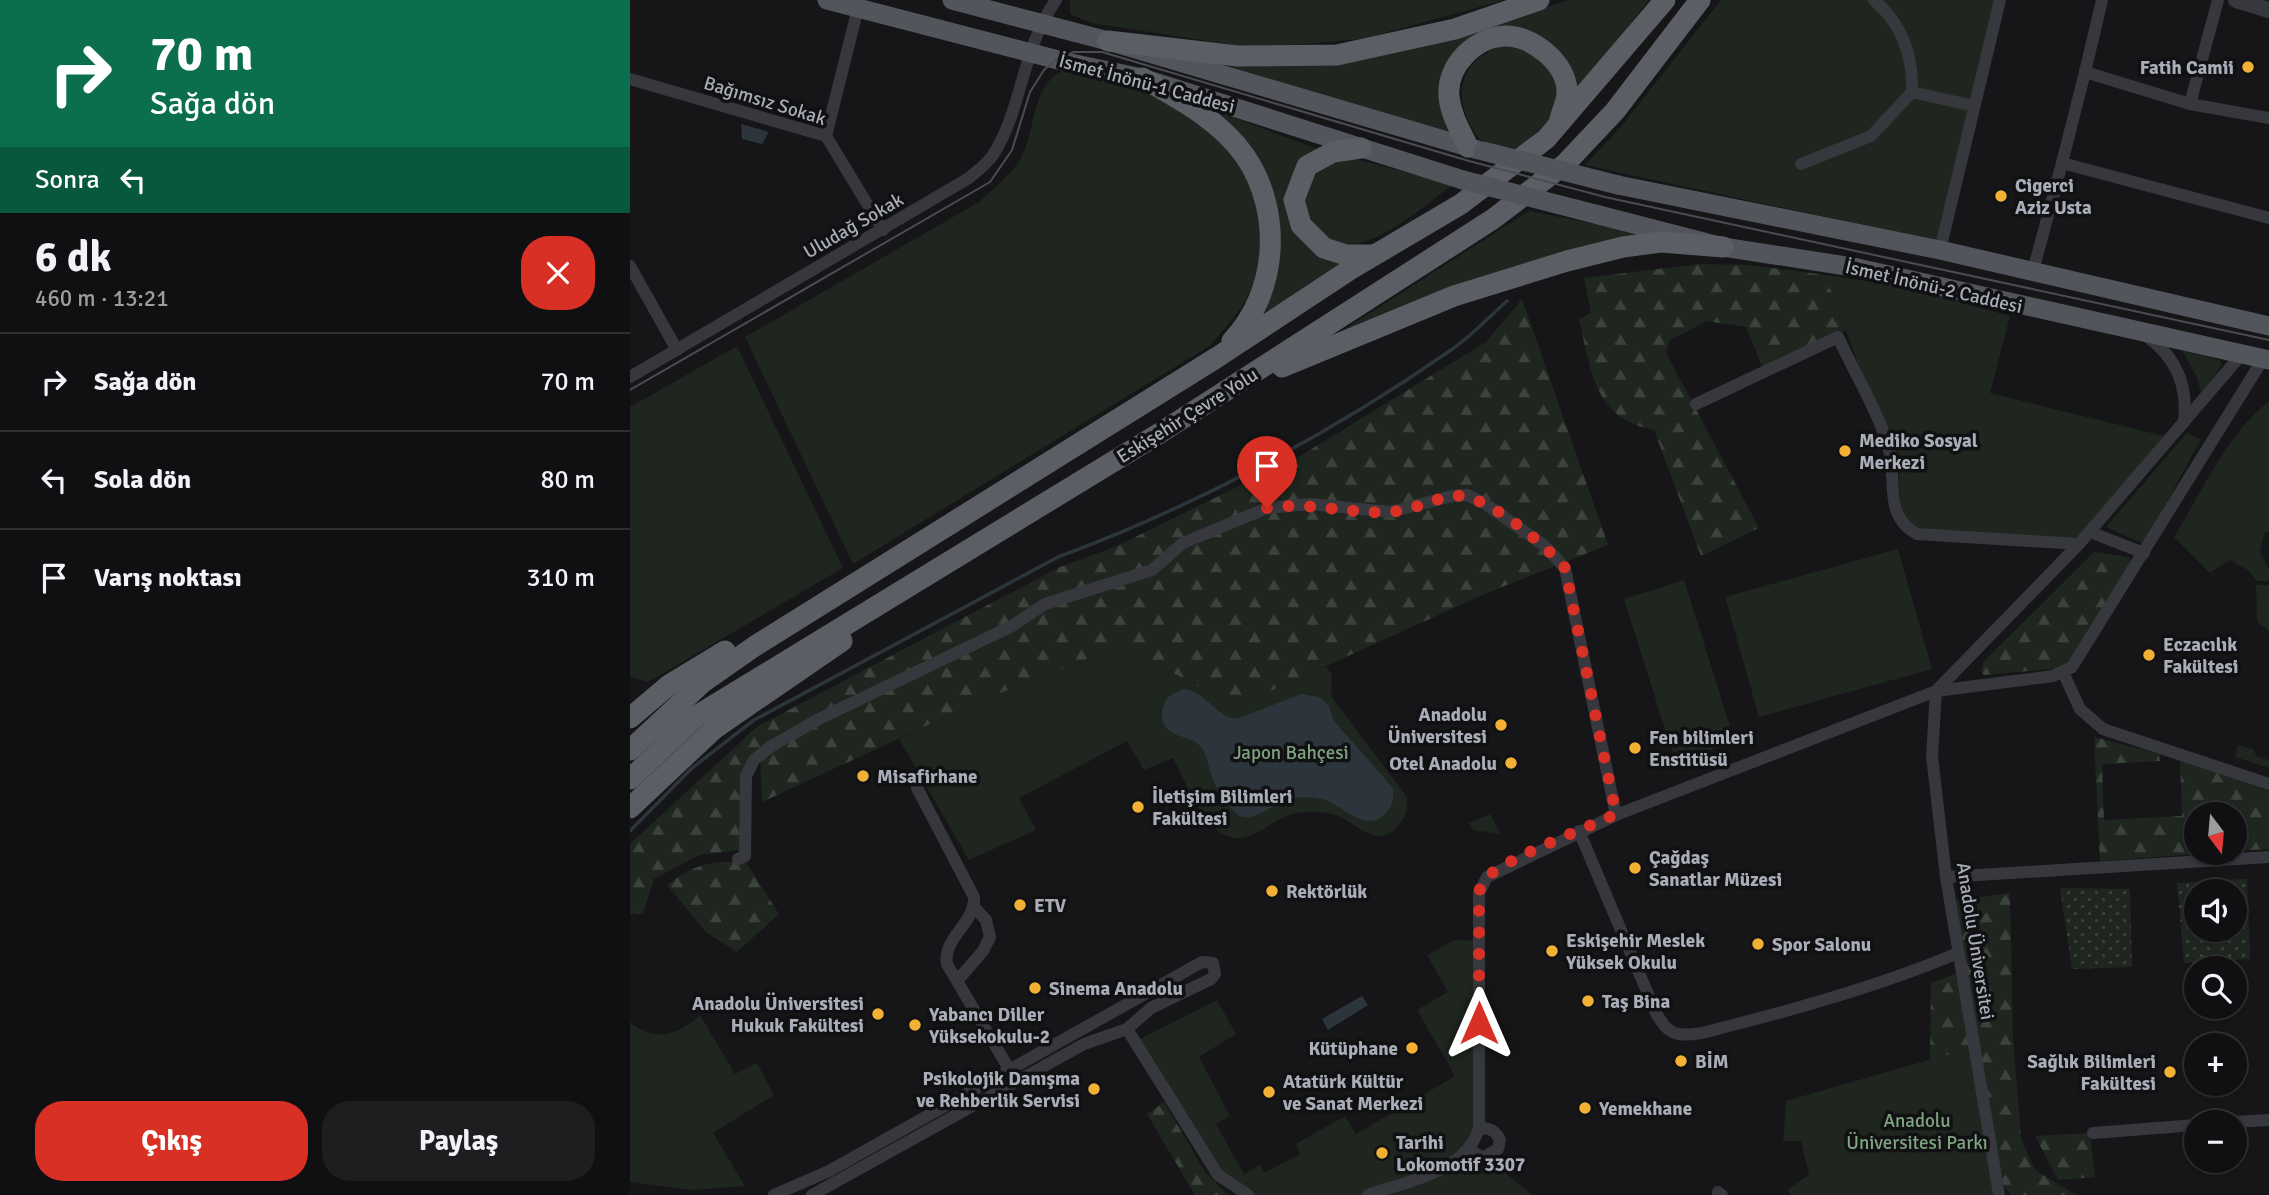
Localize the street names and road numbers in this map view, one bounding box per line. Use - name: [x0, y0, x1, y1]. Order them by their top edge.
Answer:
- street label: İsmet İnönü-1 Caddesi: [1056, 49, 1237, 119]
- street label: Bağımsız Sokak: [701, 71, 829, 131]
- street label: Uludağ Sokak: [799, 187, 908, 264]
- street label: İsmet İnönü-2 Caddesi: [1843, 255, 2025, 319]
- street label: Eskişehir Çevre Yolu: [1113, 363, 1263, 469]
- street label: Anadolu Üniversitei: [1951, 861, 1999, 1022]

